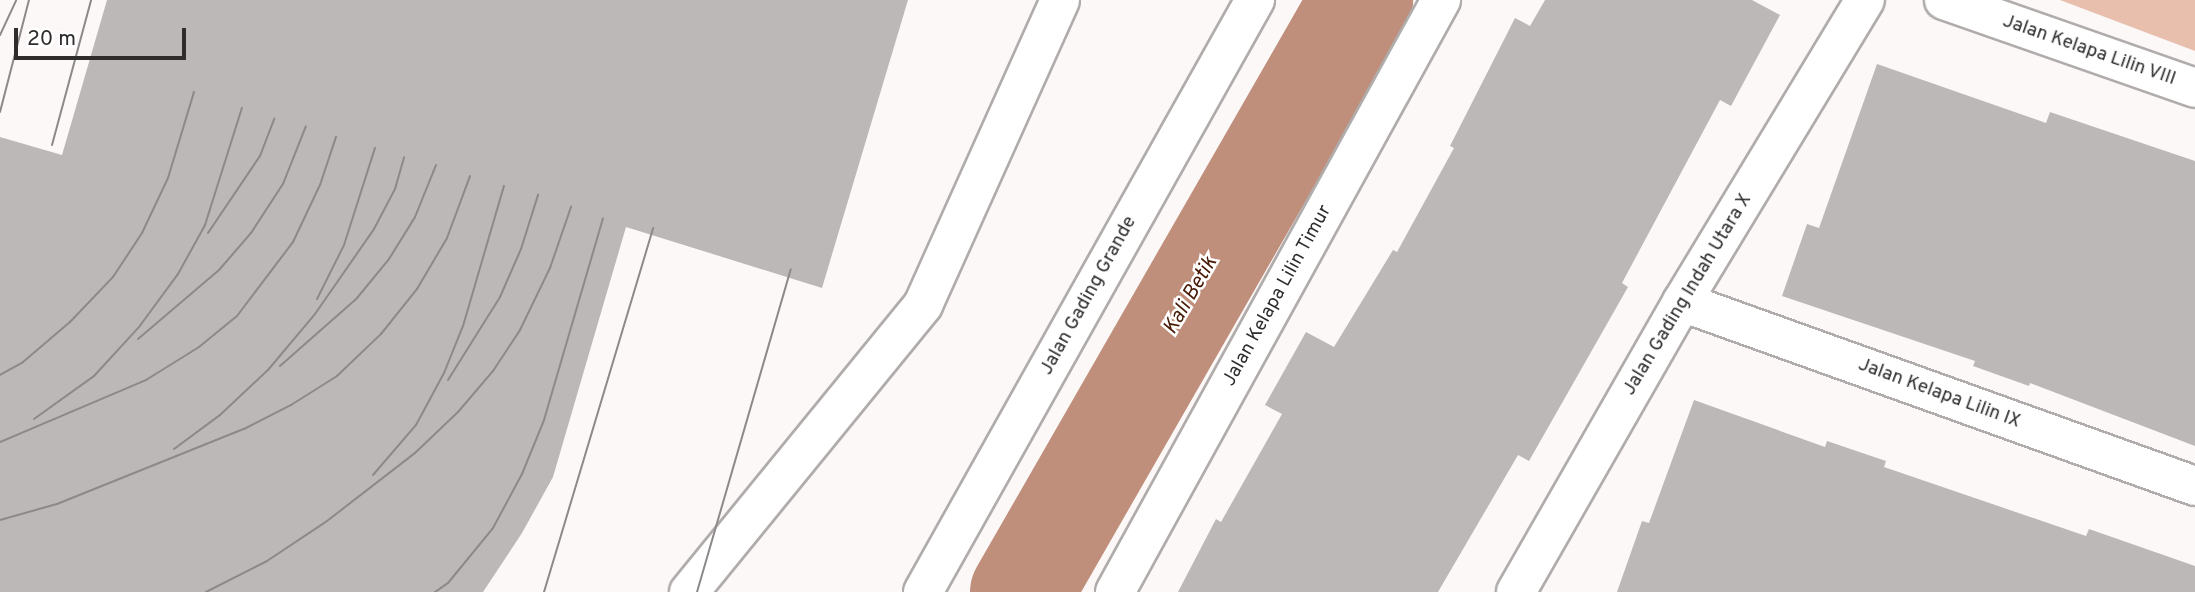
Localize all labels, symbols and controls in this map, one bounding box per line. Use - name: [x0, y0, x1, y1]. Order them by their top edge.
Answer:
- street label: Jalan Kelapa Lilin VIII: [1999, 11, 2179, 91]
- scale bar: [18, 14, 189, 58]
- text: 20 m: [27, 26, 76, 53]
- street label: Jalan Gading Indah Utara X: [1619, 190, 1757, 400]
- street label: Jalan Kelapa Lilin Timur: [1218, 201, 1338, 391]
- street label: Jalan Gading Grande: [1036, 213, 1142, 379]
- water label: Kali Betik: [1159, 253, 1223, 339]
- street label: Jalan Kelapa Lilin IX: [1855, 354, 2023, 434]

